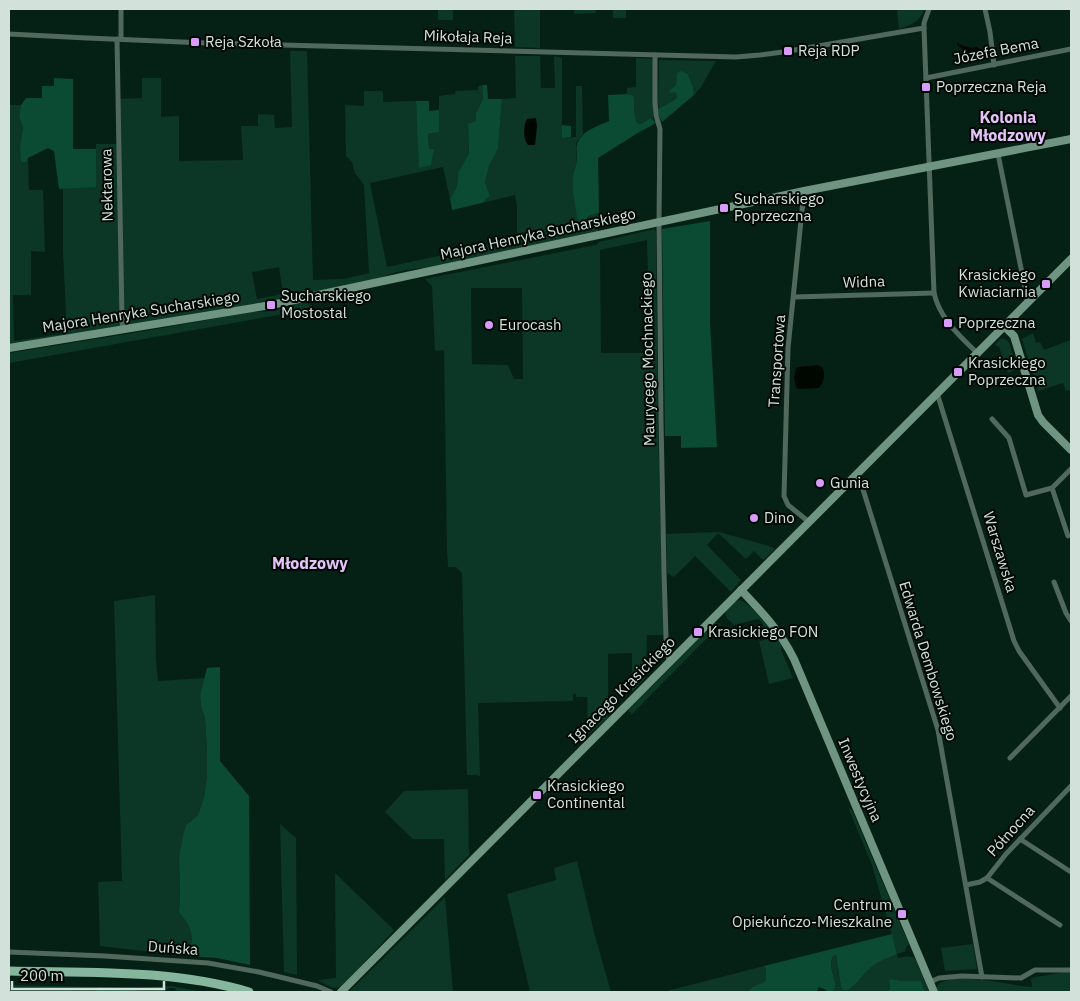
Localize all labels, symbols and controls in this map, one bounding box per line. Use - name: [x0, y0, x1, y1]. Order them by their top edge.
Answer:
- street label: Mikołaja Reja: [423, 25, 513, 48]
- place label: Reja Szkoła: [205, 32, 282, 51]
- street label: Józefa Bema: [952, 33, 1040, 68]
- marker: Reja Szkoła: [189, 36, 201, 48]
- place label: Reja RDP: [798, 41, 860, 60]
- marker: Reja RDP: [782, 45, 794, 57]
- place label: Poprzeczna Reja: [936, 77, 1046, 96]
- marker: Poprzeczna Reja: [920, 81, 932, 93]
- district label: Kolonia Młodzowy: [970, 107, 1046, 145]
- street label: Nektarowa: [96, 148, 117, 222]
- place label: Sucharskiego Poprzeczna: [734, 189, 824, 225]
- marker: Sucharskiego Poprzeczna: [718, 202, 730, 214]
- street label: Majora Henryka Sucharskiego: [438, 203, 637, 264]
- place label: Krasickiego Kwiaciarnia: [958, 265, 1036, 301]
- street label: Widna: [842, 271, 885, 292]
- street label: Maurycego Mochnackiego: [636, 272, 659, 446]
- marker: Krasickiego Kwiaciarnia: [1040, 278, 1052, 290]
- place label: Sucharskiego Mostostal: [281, 286, 371, 322]
- street label: Majora Henryka Sucharskiego: [41, 287, 241, 336]
- marker: Sucharskiego Mostostal: [265, 299, 277, 311]
- place label: Poprzeczna: [958, 313, 1035, 332]
- street label: Transportowa: [764, 314, 789, 408]
- place label: Eurocash: [499, 315, 561, 334]
- marker: Poprzeczna: [942, 317, 954, 329]
- marker: Eurocash: [483, 319, 495, 331]
- place label: Krasickiego Poprzeczna: [968, 353, 1046, 389]
- marker: Krasickiego Poprzeczna: [952, 366, 964, 378]
- place label: Gunia: [830, 473, 869, 492]
- marker: Gunia: [814, 477, 826, 489]
- place label: Dino: [764, 508, 795, 527]
- street label: Warszawska: [979, 509, 1022, 595]
- marker: Dino: [748, 512, 760, 524]
- district label: Młodzowy: [272, 553, 348, 573]
- street label: Edwarda Dembowskiego: [895, 579, 962, 743]
- place label: Krasickiego FON: [708, 622, 818, 641]
- marker: Krasickiego FON: [692, 626, 704, 638]
- street label: Ignacego Krasickiego: [564, 632, 679, 747]
- street label: Inwestycyjna: [834, 735, 887, 825]
- place label: Krasickiego Continental: [547, 776, 625, 812]
- marker: Krasickiego Continental: [531, 789, 543, 801]
- street label: Północna: [983, 801, 1039, 860]
- place label: Centrum Opiekuńczo-Mieszkalne: [732, 895, 892, 931]
- marker: Centrum Opiekuńczo-Mieszkalne: [896, 908, 908, 920]
- street label: Duńska: [147, 936, 199, 959]
- scale bar: [12, 958, 165, 990]
- text: 200 m: [20, 966, 64, 985]

